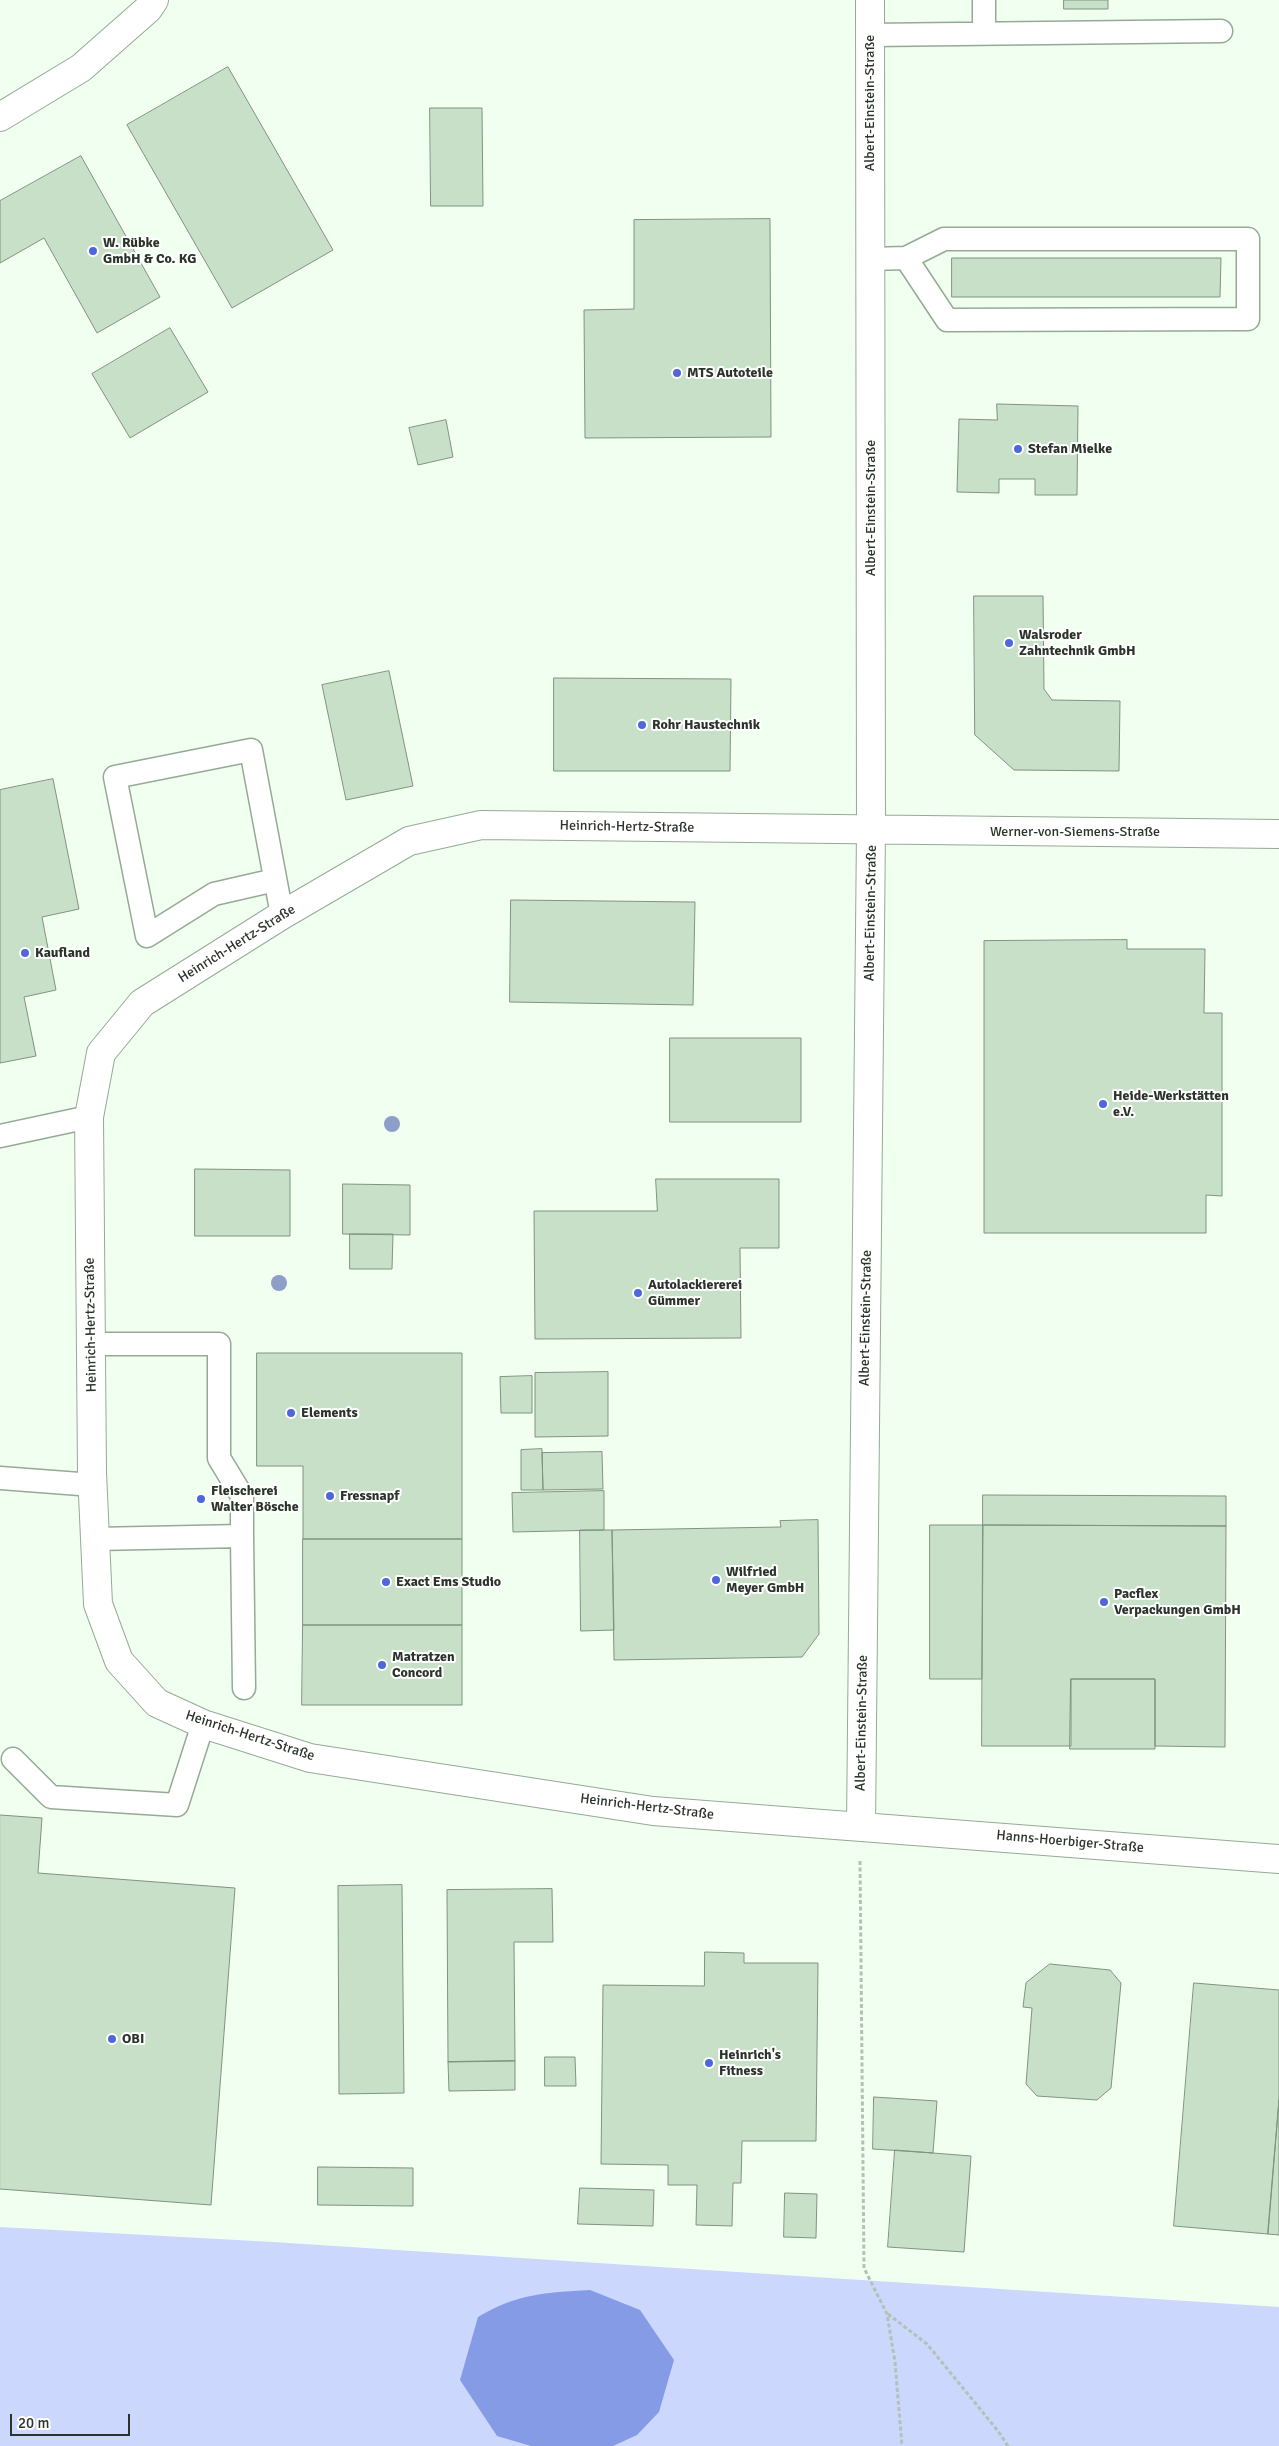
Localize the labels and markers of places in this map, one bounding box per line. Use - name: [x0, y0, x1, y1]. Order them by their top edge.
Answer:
- place label: W. Rübke GmbH & Co. KG: [103, 235, 196, 268]
- marker: W. Rübke GmbH & Co. KG: [87, 245, 99, 257]
- place label: MTS Autoteile: [687, 365, 773, 381]
- marker: MTS Autoteile: [671, 367, 683, 379]
- place label: Stefan Mielke: [1028, 441, 1112, 457]
- marker: Stefan Mielke: [1012, 443, 1024, 455]
- place label: Walsroder Zahntechnik GmbH: [1019, 627, 1136, 660]
- marker: Walsroder Zahntechnik GmbH: [1003, 637, 1015, 649]
- place label: Rohr Haustechnik: [652, 717, 760, 733]
- marker: Rohr Haustechnik: [636, 719, 648, 731]
- place label: Kaufland: [35, 945, 90, 961]
- marker: Kaufland: [19, 947, 31, 959]
- place label: Heide-Werkstätten e.V.: [1113, 1088, 1229, 1120]
- marker: Heide-Werkstätten e.V.: [1097, 1098, 1109, 1110]
- place label: Autolackiererei Gümmer: [648, 1277, 742, 1310]
- marker: Autolackiererei Gümmer: [632, 1287, 644, 1299]
- place label: Elements: [301, 1405, 358, 1421]
- marker: Elements: [285, 1407, 297, 1419]
- place label: Fleischerei Walter Bösche: [211, 1483, 299, 1515]
- place label: Fressnapf: [340, 1488, 399, 1504]
- marker: Fressnapf: [324, 1490, 336, 1502]
- marker: Fleischerei Walter Bösche: [195, 1493, 207, 1505]
- place label: Wilfried Meyer GmbH: [726, 1564, 804, 1596]
- place label: Exact Ems Studio: [396, 1574, 501, 1590]
- marker: Wilfried Meyer GmbH: [710, 1574, 722, 1586]
- marker: Exact Ems Studio: [380, 1576, 392, 1588]
- place label: Pacflex Verpackungen GmbH: [1114, 1586, 1241, 1618]
- marker: Pacflex Verpackungen GmbH: [1098, 1596, 1110, 1608]
- place label: Matratzen Concord: [392, 1649, 455, 1681]
- marker: Matratzen Concord: [376, 1659, 388, 1671]
- place label: OBI: [122, 2031, 144, 2047]
- marker: OBI: [106, 2033, 118, 2045]
- place label: Heinrich's Fitness: [719, 2047, 781, 2080]
- marker: Heinrich's Fitness: [703, 2057, 715, 2069]

